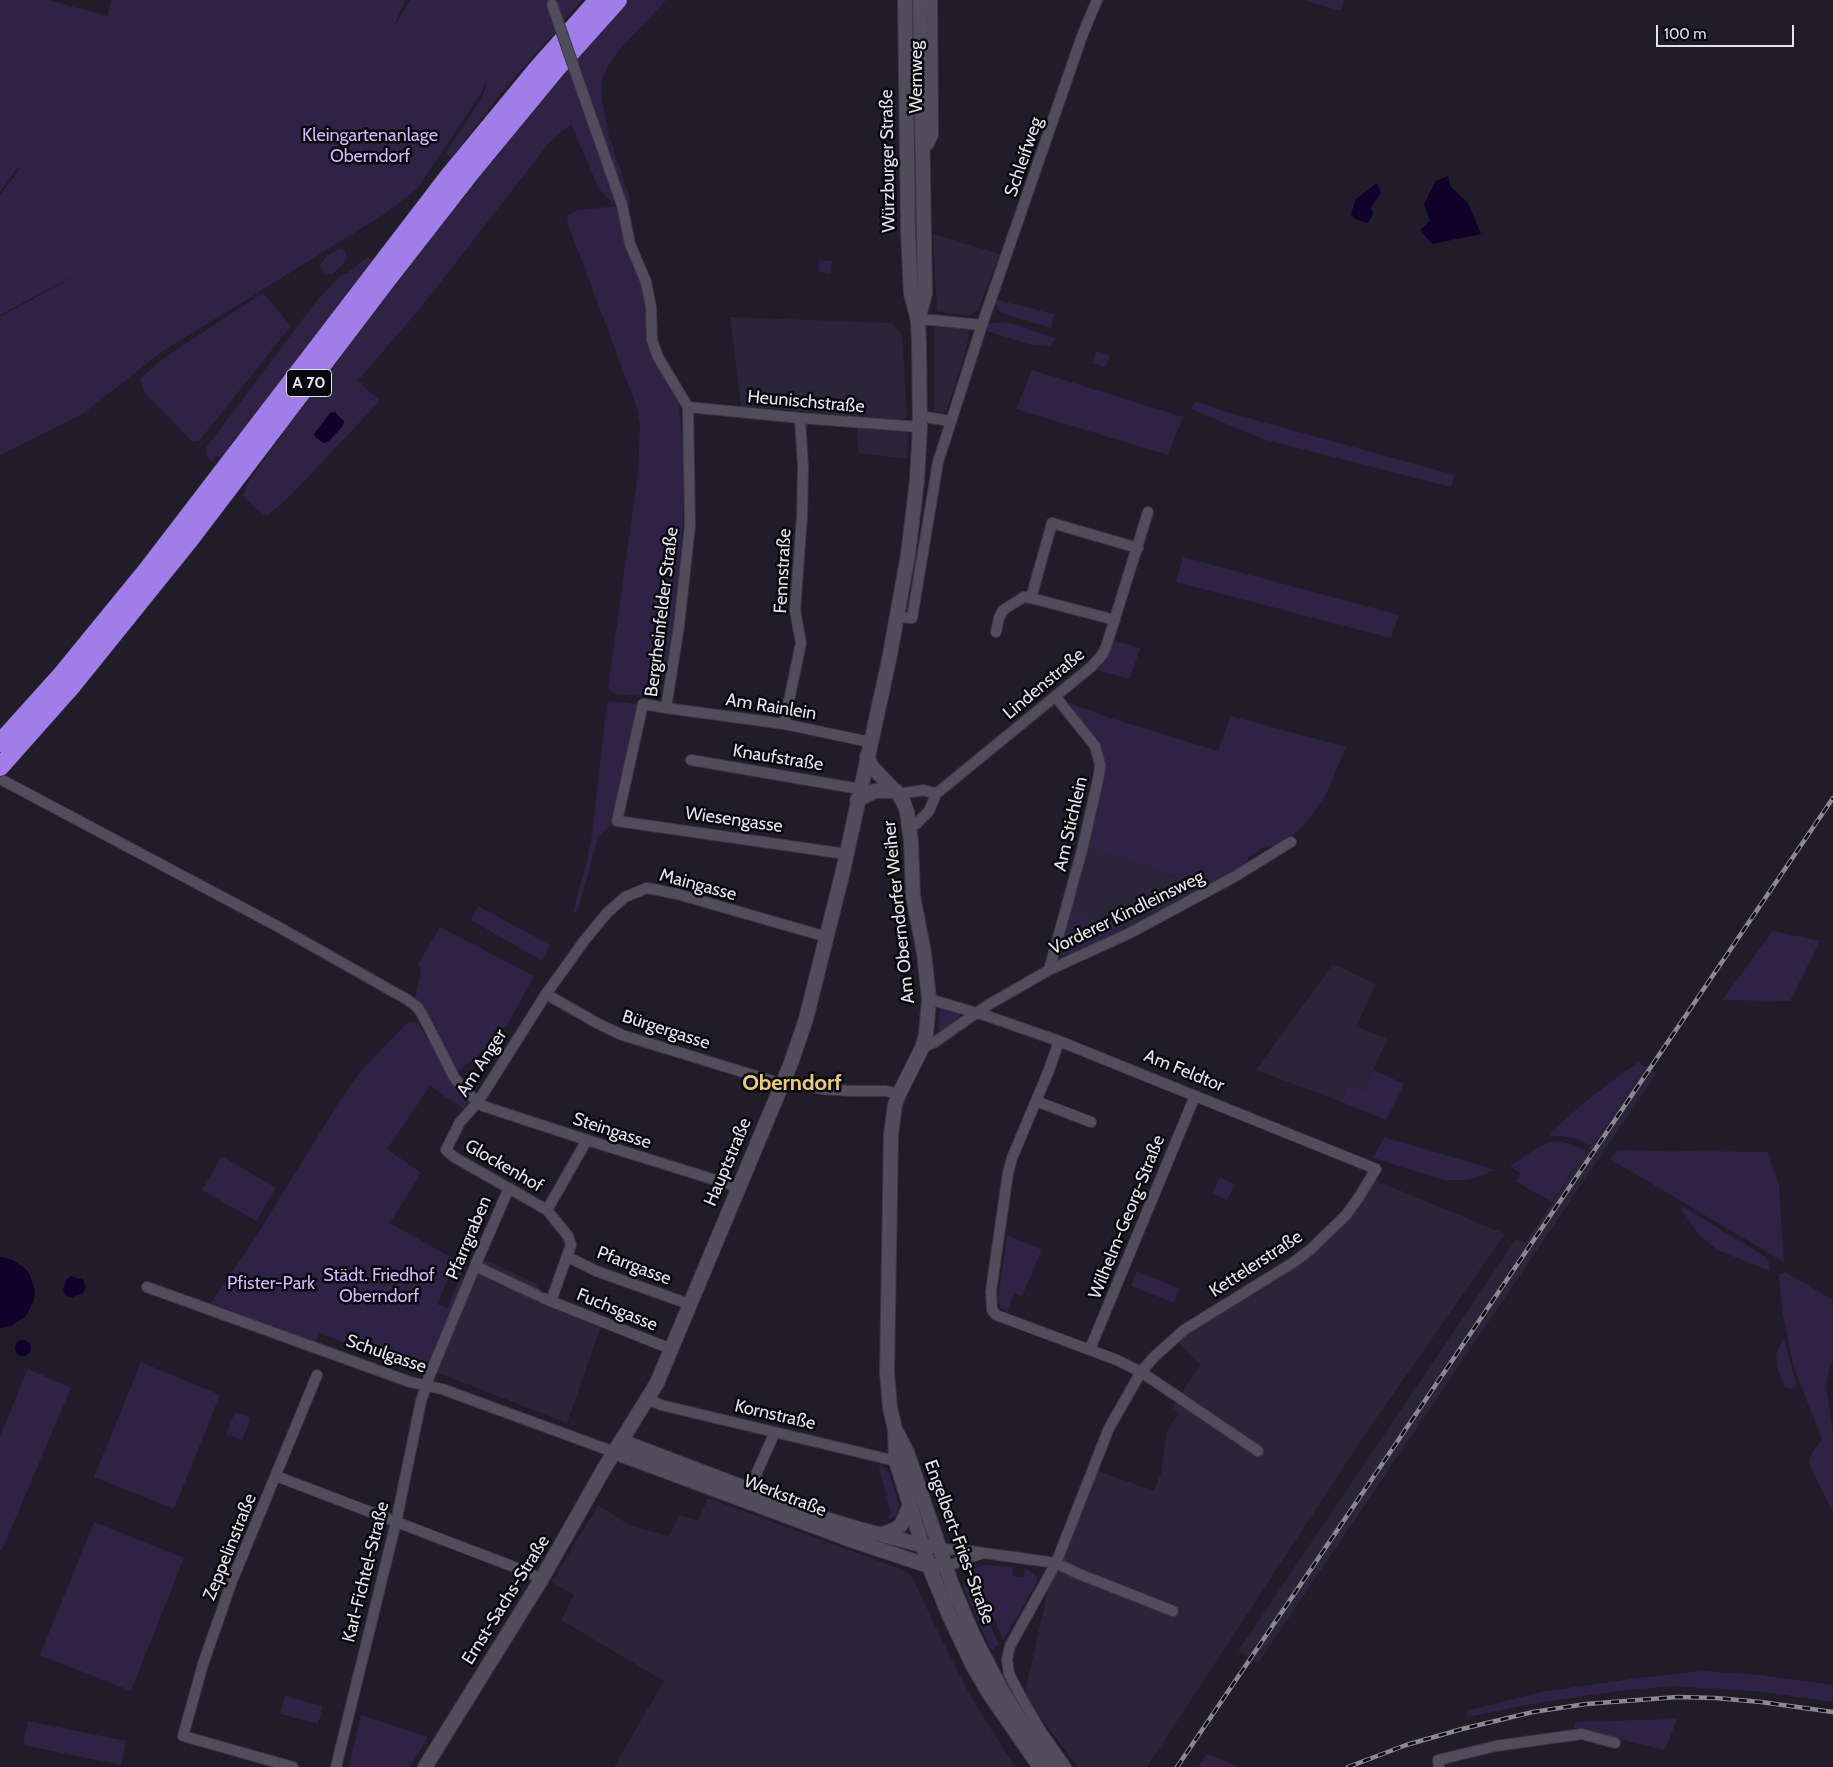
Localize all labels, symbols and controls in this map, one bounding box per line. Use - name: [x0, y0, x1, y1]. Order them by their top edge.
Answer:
- scale bar: [1658, 15, 1796, 47]
- text: 100 m: [1664, 25, 1706, 43]
- street label: Wernweg: [906, 41, 928, 113]
- street label: Würzburger Straße: [876, 89, 900, 233]
- street label: Schleifweg: [1000, 114, 1048, 200]
- park label: Kleingartenanlage Oberndorf: [302, 125, 438, 168]
- road number: A 70: [286, 369, 332, 396]
- street label: Heunischstraße: [746, 386, 866, 418]
- street label: Bergrheinfelder Straße: [641, 526, 683, 698]
- street label: Fennstraße: [770, 528, 796, 614]
- street label: Lindenstraße: [999, 644, 1089, 724]
- street label: Am Rainlein: [724, 689, 818, 725]
- street label: Knaufstraße: [731, 740, 825, 776]
- street label: Am Stichlein: [1050, 775, 1092, 873]
- street label: Wiesengasse: [684, 802, 784, 838]
- street label: Am Oberndorfer Weiher: [879, 819, 919, 1005]
- street label: Maingasse: [657, 864, 739, 906]
- street label: Vorderer Kindleinsweg: [1046, 866, 1208, 960]
- street label: Bürgergasse: [619, 1006, 713, 1054]
- street label: Am Anger: [452, 1025, 512, 1101]
- street label: Am Feldtor: [1141, 1045, 1227, 1097]
- district label: Oberndorf: [742, 1071, 842, 1097]
- street label: Steingasse: [570, 1108, 654, 1154]
- street label: Hauptstraße: [700, 1115, 756, 1209]
- street label: Wilhelm-Georg-Straße: [1084, 1132, 1170, 1302]
- street label: Glockenhof: [461, 1135, 547, 1197]
- street label: Pfarrgraben: [442, 1193, 496, 1283]
- street label: Kettelerstraße: [1206, 1226, 1306, 1302]
- street label: Pfarrgasse: [594, 1242, 674, 1290]
- park label: Städt. Friedhof Oberndorf: [323, 1265, 435, 1308]
- park label: Pfister-Park: [227, 1273, 315, 1295]
- street label: Fuchsgasse: [573, 1284, 661, 1336]
- street label: Schulgasse: [343, 1330, 429, 1378]
- street label: Kornstraße: [732, 1395, 818, 1435]
- street label: Engelbert-Fries-Straße: [919, 1457, 999, 1627]
- street label: Werkstraße: [741, 1470, 829, 1522]
- street label: Zeppelinstraße: [199, 1490, 261, 1604]
- street label: Karl-Fichtel-Straße: [338, 1499, 394, 1645]
- street label: Ernst-Sachs-Straße: [458, 1531, 554, 1669]

